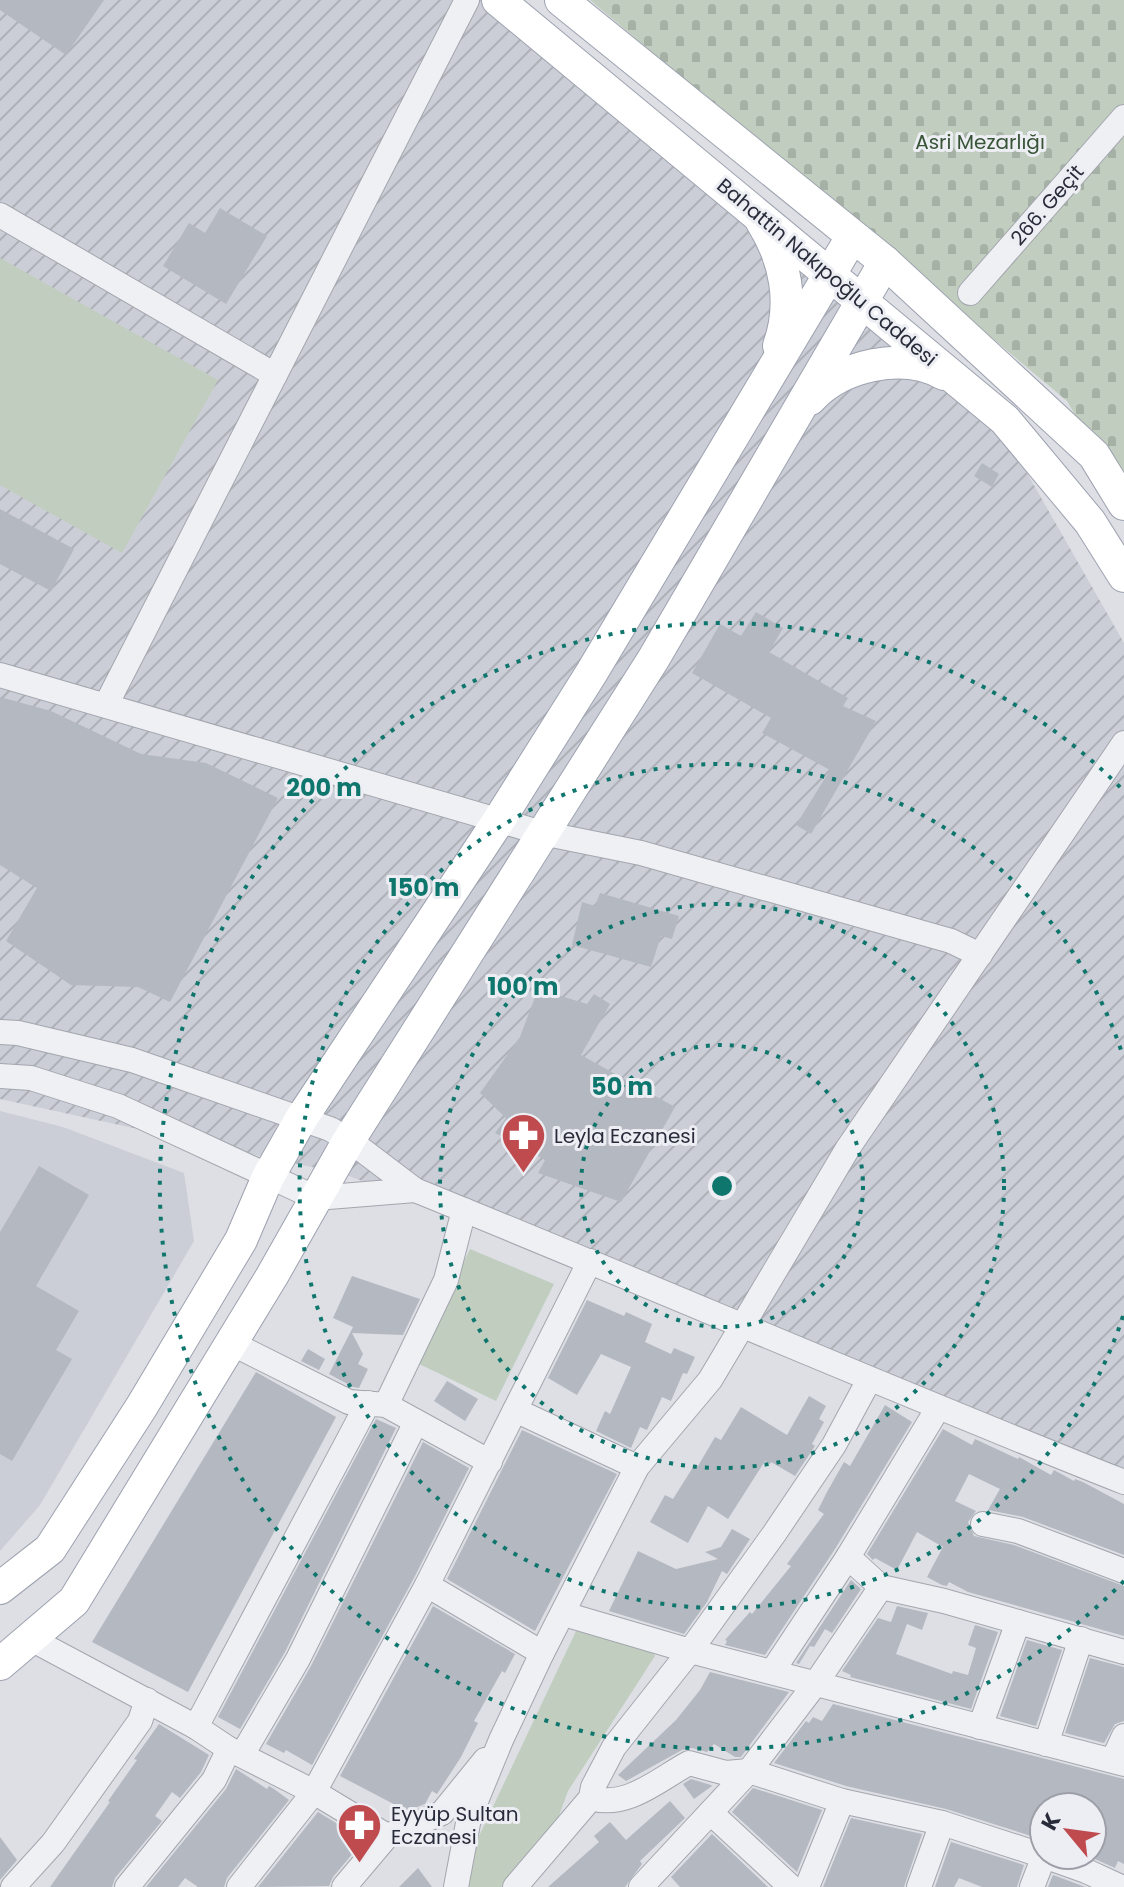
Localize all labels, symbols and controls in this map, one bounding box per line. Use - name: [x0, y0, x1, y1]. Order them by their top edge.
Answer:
- park label: Asri Mezarlığı: [915, 128, 1045, 156]
- street label: 266. Geçit: [1004, 159, 1090, 251]
- street label: Bahattin Nakıpoğlu Caddesi: [711, 172, 943, 372]
- text: 200 m: [286, 771, 362, 804]
- text: 150 m: [389, 871, 459, 904]
- text: 100 m: [488, 970, 558, 1003]
- text: 50 m: [591, 1070, 653, 1103]
- pharmacy icon: Leyla Eczanesi: [499, 1112, 547, 1175]
- place label: Leyla Eczanesi: [554, 1122, 696, 1150]
- centre of rings: [708, 1172, 736, 1200]
- north arrow: [1028, 1791, 1108, 1871]
- place label: Eyyüp Sultan Eczanesi: [391, 1800, 519, 1851]
- pharmacy icon: Eyyüp Sultan Eczanesi: [336, 1802, 384, 1865]
- text: K: [1034, 1807, 1068, 1836]

